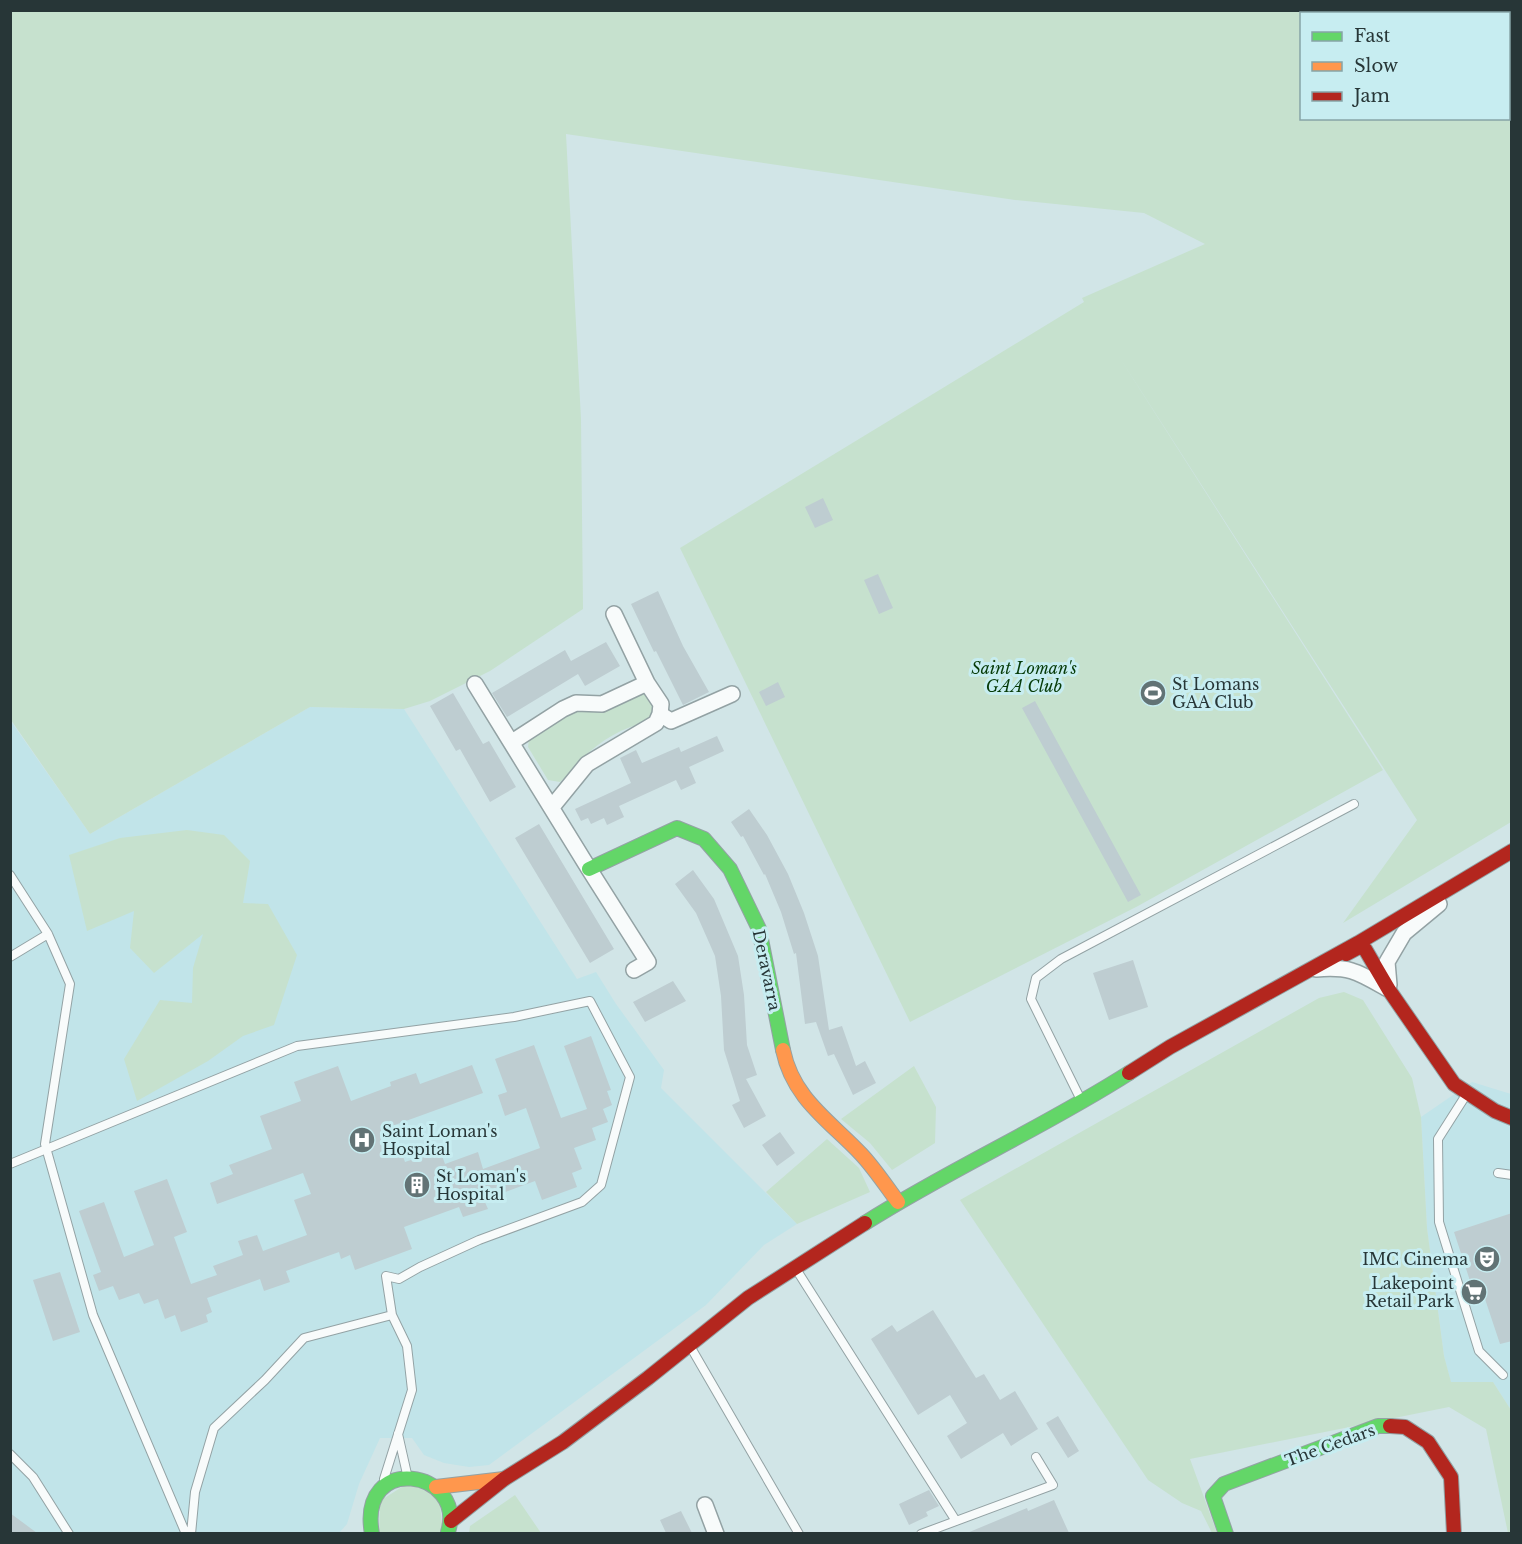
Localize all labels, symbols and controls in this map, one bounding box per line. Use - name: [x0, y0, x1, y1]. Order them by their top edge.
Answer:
- legend: [1300, 12, 1510, 120]
- text: Fast: [1354, 25, 1391, 47]
- text: Slow: [1354, 55, 1399, 77]
- text: Jam: [1352, 85, 1390, 107]
- park label: Saint Loman's GAA Club: [971, 658, 1077, 696]
- place label: St Lomans GAA Club: [1172, 674, 1259, 712]
- sports icon: St Lomans GAA Club: [1138, 678, 1168, 708]
- street label: Deravarra: [749, 928, 785, 1012]
- place label: Saint Loman's Hospital: [382, 1121, 498, 1159]
- hospital icon: Saint Loman's Hospital: [347, 1125, 377, 1155]
- place label: St Loman's Hospital: [436, 1166, 526, 1204]
- building icon: St Loman's Hospital: [402, 1170, 432, 1200]
- theatre icon: IMC Cinema: [1472, 1244, 1502, 1274]
- place label: IMC Cinema: [1362, 1249, 1468, 1269]
- place label: Lakepoint Retail Park: [1365, 1273, 1454, 1311]
- supermarket icon: Lakepoint Retail Park: [1459, 1277, 1489, 1307]
- street label: The Cedars: [1282, 1419, 1378, 1471]

